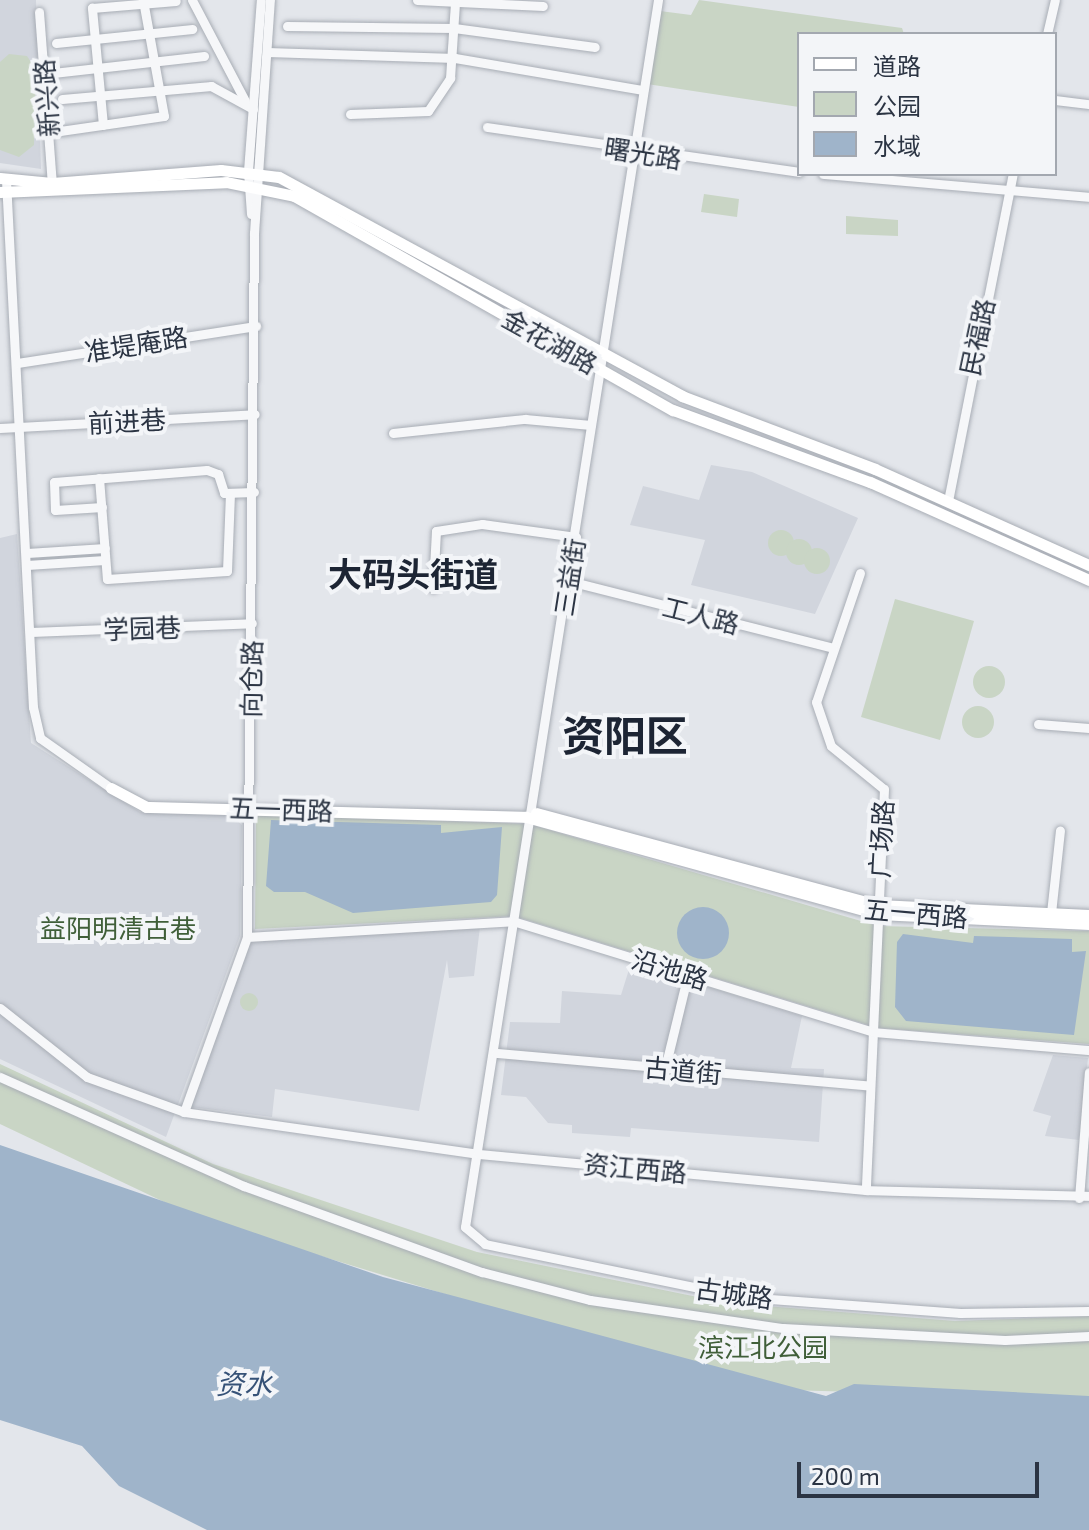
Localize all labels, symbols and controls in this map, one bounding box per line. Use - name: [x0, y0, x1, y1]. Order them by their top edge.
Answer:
- legend: [797, 32, 1057, 176]
- text: 道路: [873, 51, 921, 80]
- street label: 新兴路: [28, 58, 64, 138]
- text: 公园: [873, 91, 921, 120]
- street label: 曙光路: [602, 131, 684, 175]
- text: 水域: [873, 131, 921, 160]
- street label: 民福路: [954, 296, 1000, 378]
- street label: 金花湖路: [497, 302, 603, 380]
- street label: 准堤庵路: [82, 320, 190, 368]
- street label: 前进巷: [87, 403, 167, 439]
- street label: 三益街: [547, 536, 591, 618]
- district label: 大码头街道: [328, 554, 498, 594]
- street label: 工人路: [659, 590, 743, 640]
- street label: 学园巷: [102, 611, 182, 645]
- street label: 向仓路: [235, 640, 267, 718]
- district label: 资阳区: [562, 709, 688, 759]
- street label: 五一西路: [228, 792, 334, 826]
- street label: 广场路: [863, 799, 899, 879]
- street label: 五一西路: [863, 893, 969, 933]
- park label: 益阳明清古巷: [40, 912, 196, 944]
- street label: 沿池路: [628, 943, 712, 995]
- street label: 古道街: [643, 1051, 723, 1089]
- street label: 资江西路: [582, 1148, 688, 1188]
- street label: 古城路: [693, 1272, 775, 1314]
- park label: 滨江北公园: [698, 1331, 828, 1363]
- water label: 资水: [216, 1366, 272, 1400]
- scale bar: [801, 1446, 1043, 1496]
- text: 200 m: [811, 1461, 880, 1490]

